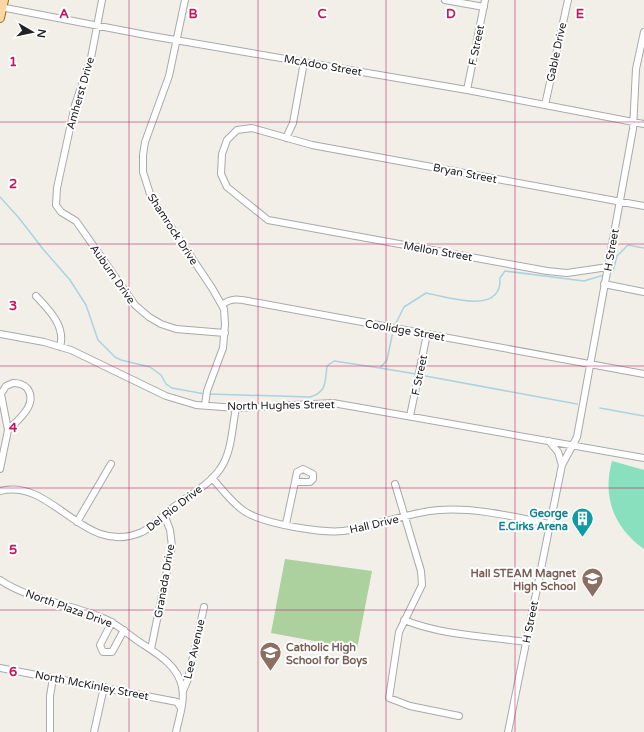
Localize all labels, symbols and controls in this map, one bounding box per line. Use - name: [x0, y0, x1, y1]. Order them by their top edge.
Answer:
- text: A: [59, 6, 69, 22]
- text: B: [188, 6, 198, 22]
- text: C: [317, 6, 327, 22]
- text: D: [446, 6, 456, 22]
- text: E: [576, 6, 584, 22]
- north arrow: [12, 12, 52, 52]
- street label: Gable Drive: [544, 21, 569, 83]
- street label: F Street: [466, 24, 487, 67]
- text: N: [34, 28, 48, 39]
- street label: McAdoo Street: [283, 52, 363, 79]
- text: 1: [9, 54, 17, 70]
- street label: Amherst Drive: [64, 55, 97, 131]
- street label: Bryan Street: [432, 161, 498, 186]
- text: 2: [9, 176, 17, 192]
- street label: Shamrock Drive: [145, 191, 200, 267]
- street label: H Street: [601, 228, 622, 272]
- street label: Mellon Street: [402, 239, 473, 264]
- street label: Auburn Drive: [87, 242, 138, 306]
- text: 3: [9, 298, 17, 314]
- street label: Coolidge Street: [364, 317, 446, 344]
- street label: F Street: [409, 354, 430, 397]
- street label: North Hughes Street: [227, 398, 335, 413]
- text: 4: [9, 420, 18, 436]
- street label: Del Rio Drive: [144, 483, 205, 534]
- building icon: George E.Cirks Arena: [570, 506, 596, 539]
- place label: George E.Cirks Arena: [498, 507, 569, 533]
- street label: Hall Drive: [348, 513, 400, 536]
- text: 5: [9, 542, 17, 558]
- street label: Granada Drive: [152, 543, 177, 619]
- school or university icon: Hall STEAM Magnet High School: [579, 566, 605, 599]
- place label: Hall STEAM Magnet High School: [471, 567, 577, 594]
- street label: North Plaza Drive: [24, 587, 114, 630]
- street label: H Street: [520, 600, 541, 644]
- street label: Lee Avenue: [181, 618, 208, 680]
- school or university icon: Catholic High School for Boys: [258, 640, 284, 673]
- place label: Catholic High School for Boys: [286, 641, 368, 668]
- text: 6: [9, 664, 17, 680]
- street label: North McKinley Street: [34, 668, 150, 703]

